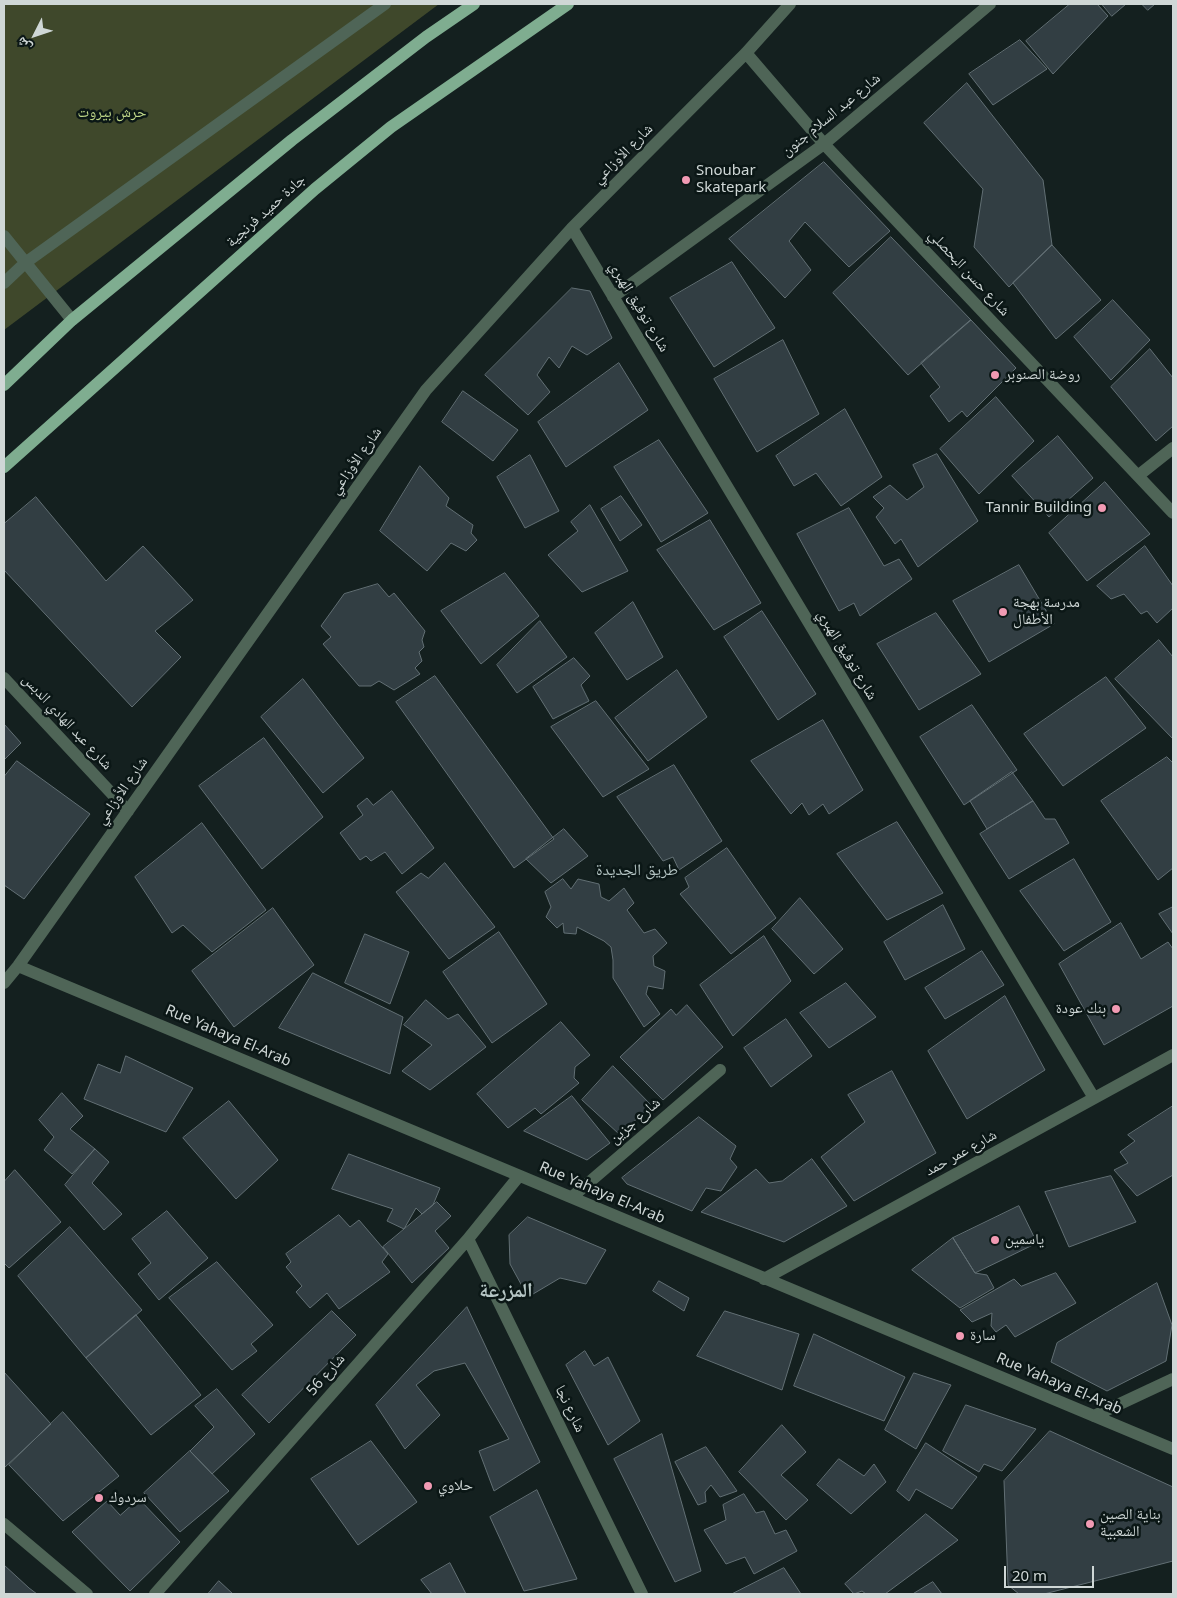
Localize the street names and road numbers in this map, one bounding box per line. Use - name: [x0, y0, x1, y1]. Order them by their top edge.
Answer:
- street label: شارع عبد السلام جنون: [778, 70, 884, 160]
- street label: شارع الأوزاعي: [589, 120, 657, 188]
- street label: جادة حميد فرنجية: [223, 171, 309, 251]
- street label: شارع حسن البحصلي: [924, 226, 1014, 320]
- street label: شارع توفيق الهبري: [605, 259, 673, 355]
- street label: شارع الأوزاعي: [326, 424, 386, 498]
- street label: شارع توفيق الهبري: [813, 607, 881, 703]
- street label: شارع عبد الهادي الدبس: [18, 670, 116, 774]
- street label: شارع الأوزاعي: [92, 754, 152, 828]
- street label: Rue Yahaya El-Arab: [162, 1001, 294, 1071]
- street label: شارع جزين: [606, 1094, 664, 1148]
- street label: شارع عمر حمد: [922, 1126, 1000, 1180]
- street label: Rue Yahaya El-Arab: [536, 1158, 668, 1228]
- street label: Rue Yahaya El-Arab: [993, 1349, 1125, 1419]
- street label: شارع 56: [303, 1350, 349, 1400]
- street label: شارع نجا: [551, 1382, 589, 1436]

